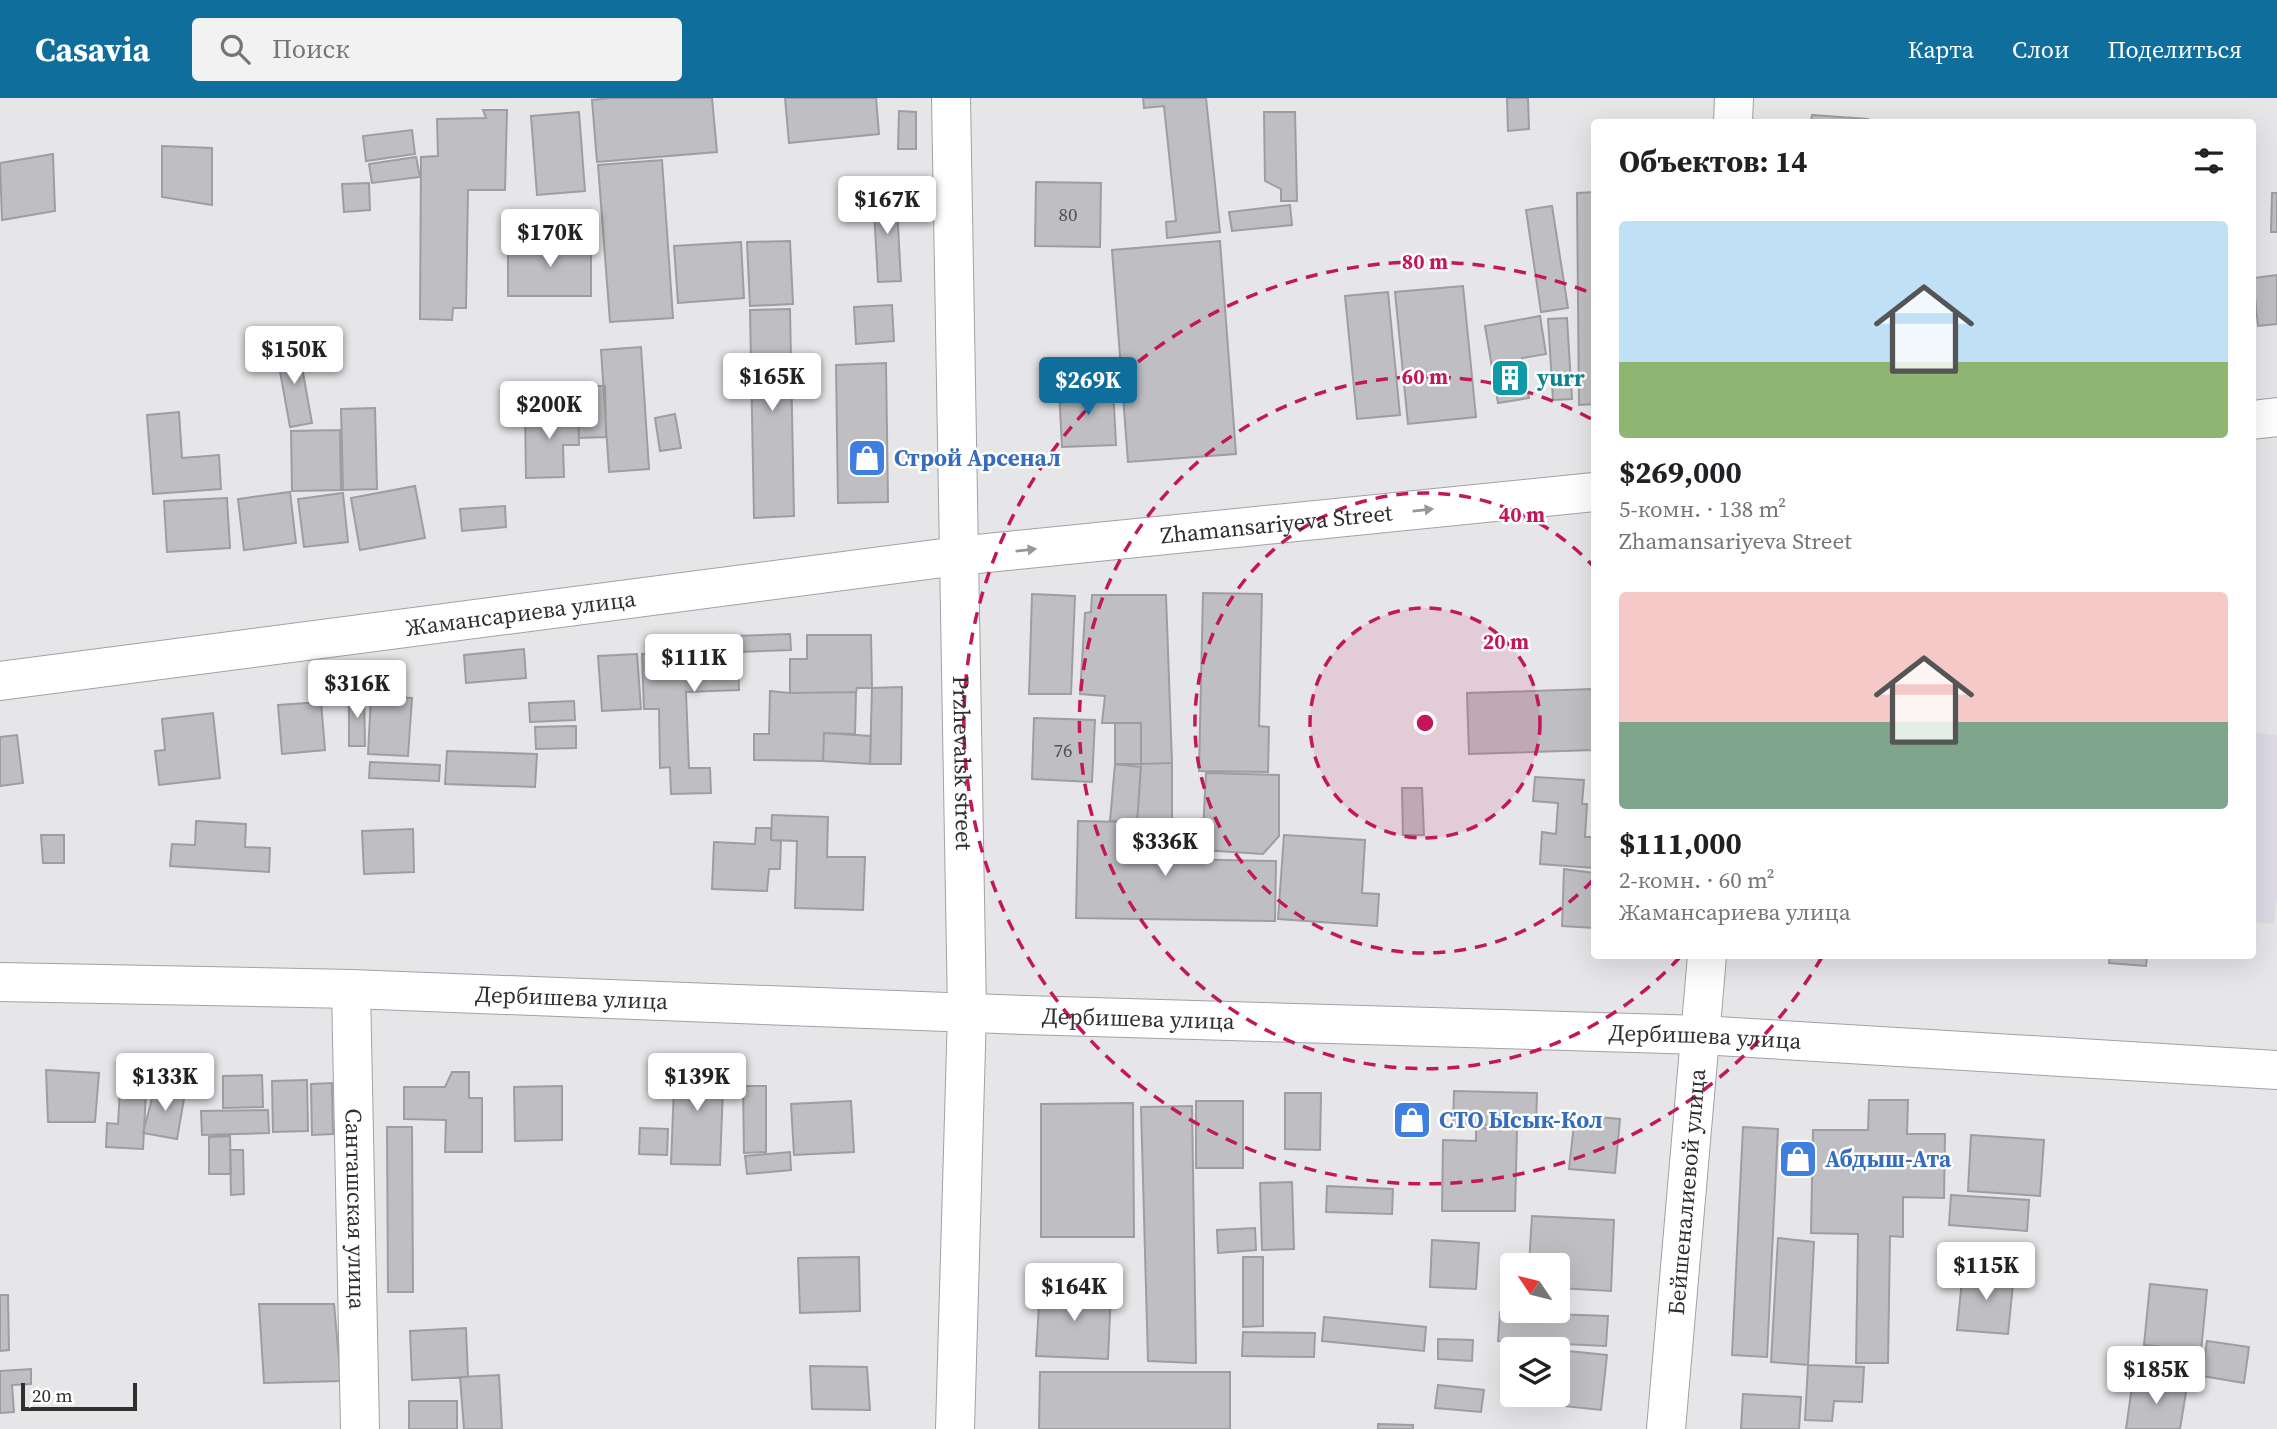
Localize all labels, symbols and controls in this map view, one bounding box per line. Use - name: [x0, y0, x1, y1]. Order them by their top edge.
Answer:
- search box: [192, 18, 682, 81]
- text: Casavia: [35, 27, 150, 72]
- icon: search: [216, 30, 254, 68]
- text: Поиск: [272, 31, 350, 67]
- text: Карта: [1908, 33, 1974, 66]
- text: Слои: [2012, 33, 2069, 66]
- text: Поделиться: [2107, 33, 2242, 66]
- text: Объектов: 14: [1619, 141, 1807, 182]
- icon: filters: [2190, 142, 2228, 180]
- pin: $167K: [838, 176, 936, 236]
- text: $167K: [854, 183, 920, 215]
- house number: 80: [1058, 201, 1078, 227]
- pin: $170K: [501, 209, 599, 269]
- text: $170K: [517, 216, 583, 248]
- text: 80 m: [1402, 247, 1448, 276]
- icon: home: [1861, 266, 1987, 392]
- pin: $150K: [245, 327, 343, 386]
- text: $150K: [261, 333, 327, 365]
- pin: $165K: [723, 354, 821, 413]
- building icon: yurr: [1489, 357, 1531, 399]
- pin: $269K: [1039, 358, 1137, 417]
- text: $165K: [739, 360, 805, 392]
- text: 60 m: [1402, 362, 1448, 391]
- place label: yurr: [1536, 362, 1585, 394]
- text: $269K: [1055, 364, 1121, 396]
- pin: $200K: [500, 382, 598, 441]
- text: $200K: [516, 388, 582, 420]
- shop icon: Строй Арсенал: [846, 437, 888, 479]
- place label: Строй Арсенал: [894, 442, 1061, 474]
- text: $269,000: [1619, 452, 1742, 493]
- text: 5-комн. · 138 m²: [1619, 493, 1786, 525]
- street label: Zhamansariyeva Street: [1159, 496, 1394, 552]
- text: 40 m: [1499, 500, 1545, 529]
- one-way arrow: [1412, 504, 1434, 515]
- text: Zhamansariyeva Street: [1619, 525, 1852, 557]
- one-way arrow: [1015, 544, 1037, 555]
- street label: Жамансариева улица: [404, 582, 638, 644]
- text: 20 m: [1483, 627, 1529, 656]
- pin: $111K: [645, 634, 743, 694]
- icon: home: [1861, 637, 1987, 763]
- text: $111K: [661, 641, 727, 673]
- pin: $316K: [308, 660, 406, 720]
- text: $316K: [324, 667, 390, 699]
- street label: Przhevalsk street: [945, 675, 980, 851]
- centre of rings: [1413, 711, 1437, 735]
- house number: 76: [1053, 737, 1073, 763]
- pin: $336K: [1116, 818, 1214, 878]
- text: $111,000: [1619, 823, 1742, 864]
- text: $336K: [1132, 825, 1198, 857]
- text: 2-комн. · 60 m²: [1619, 864, 1775, 896]
- text: Жамансариева улица: [1619, 896, 1851, 928]
- street label: Дербишева улица: [475, 978, 669, 1017]
- street label: Дербишева улица: [1042, 1000, 1236, 1037]
- street label: Дербишева улица: [1608, 1016, 1803, 1057]
- pin: $133K: [116, 1054, 214, 1113]
- pin: $139K: [648, 1054, 746, 1113]
- text: $133K: [132, 1060, 198, 1092]
- text: $139K: [664, 1060, 730, 1092]
- street label: Бейшеналиевой улица: [1660, 1067, 1713, 1317]
- shop icon: СТО Ысык-Кол: [1391, 1099, 1433, 1141]
- place label: СТО Ысык-Кол: [1439, 1104, 1603, 1136]
- street label: Санташская улица: [337, 1108, 374, 1310]
- shop icon: Абдыш-Ата: [1777, 1138, 1819, 1180]
- place label: Абдыш-Ата: [1825, 1143, 1952, 1175]
- pin: $115K: [1937, 1242, 2035, 1302]
- text: $115K: [1953, 1249, 2019, 1281]
- north arrow: [1500, 1253, 1570, 1323]
- map controls: [1500, 1253, 1570, 1407]
- pin: $164K: [1025, 1264, 1123, 1323]
- text: $164K: [1041, 1270, 1107, 1302]
- button: layers: [1500, 1337, 1570, 1407]
- pin: $185K: [2107, 1346, 2205, 1406]
- text: $185K: [2123, 1353, 2189, 1385]
- scale bar: [21, 1380, 136, 1412]
- text: 20 m: [32, 1382, 73, 1408]

